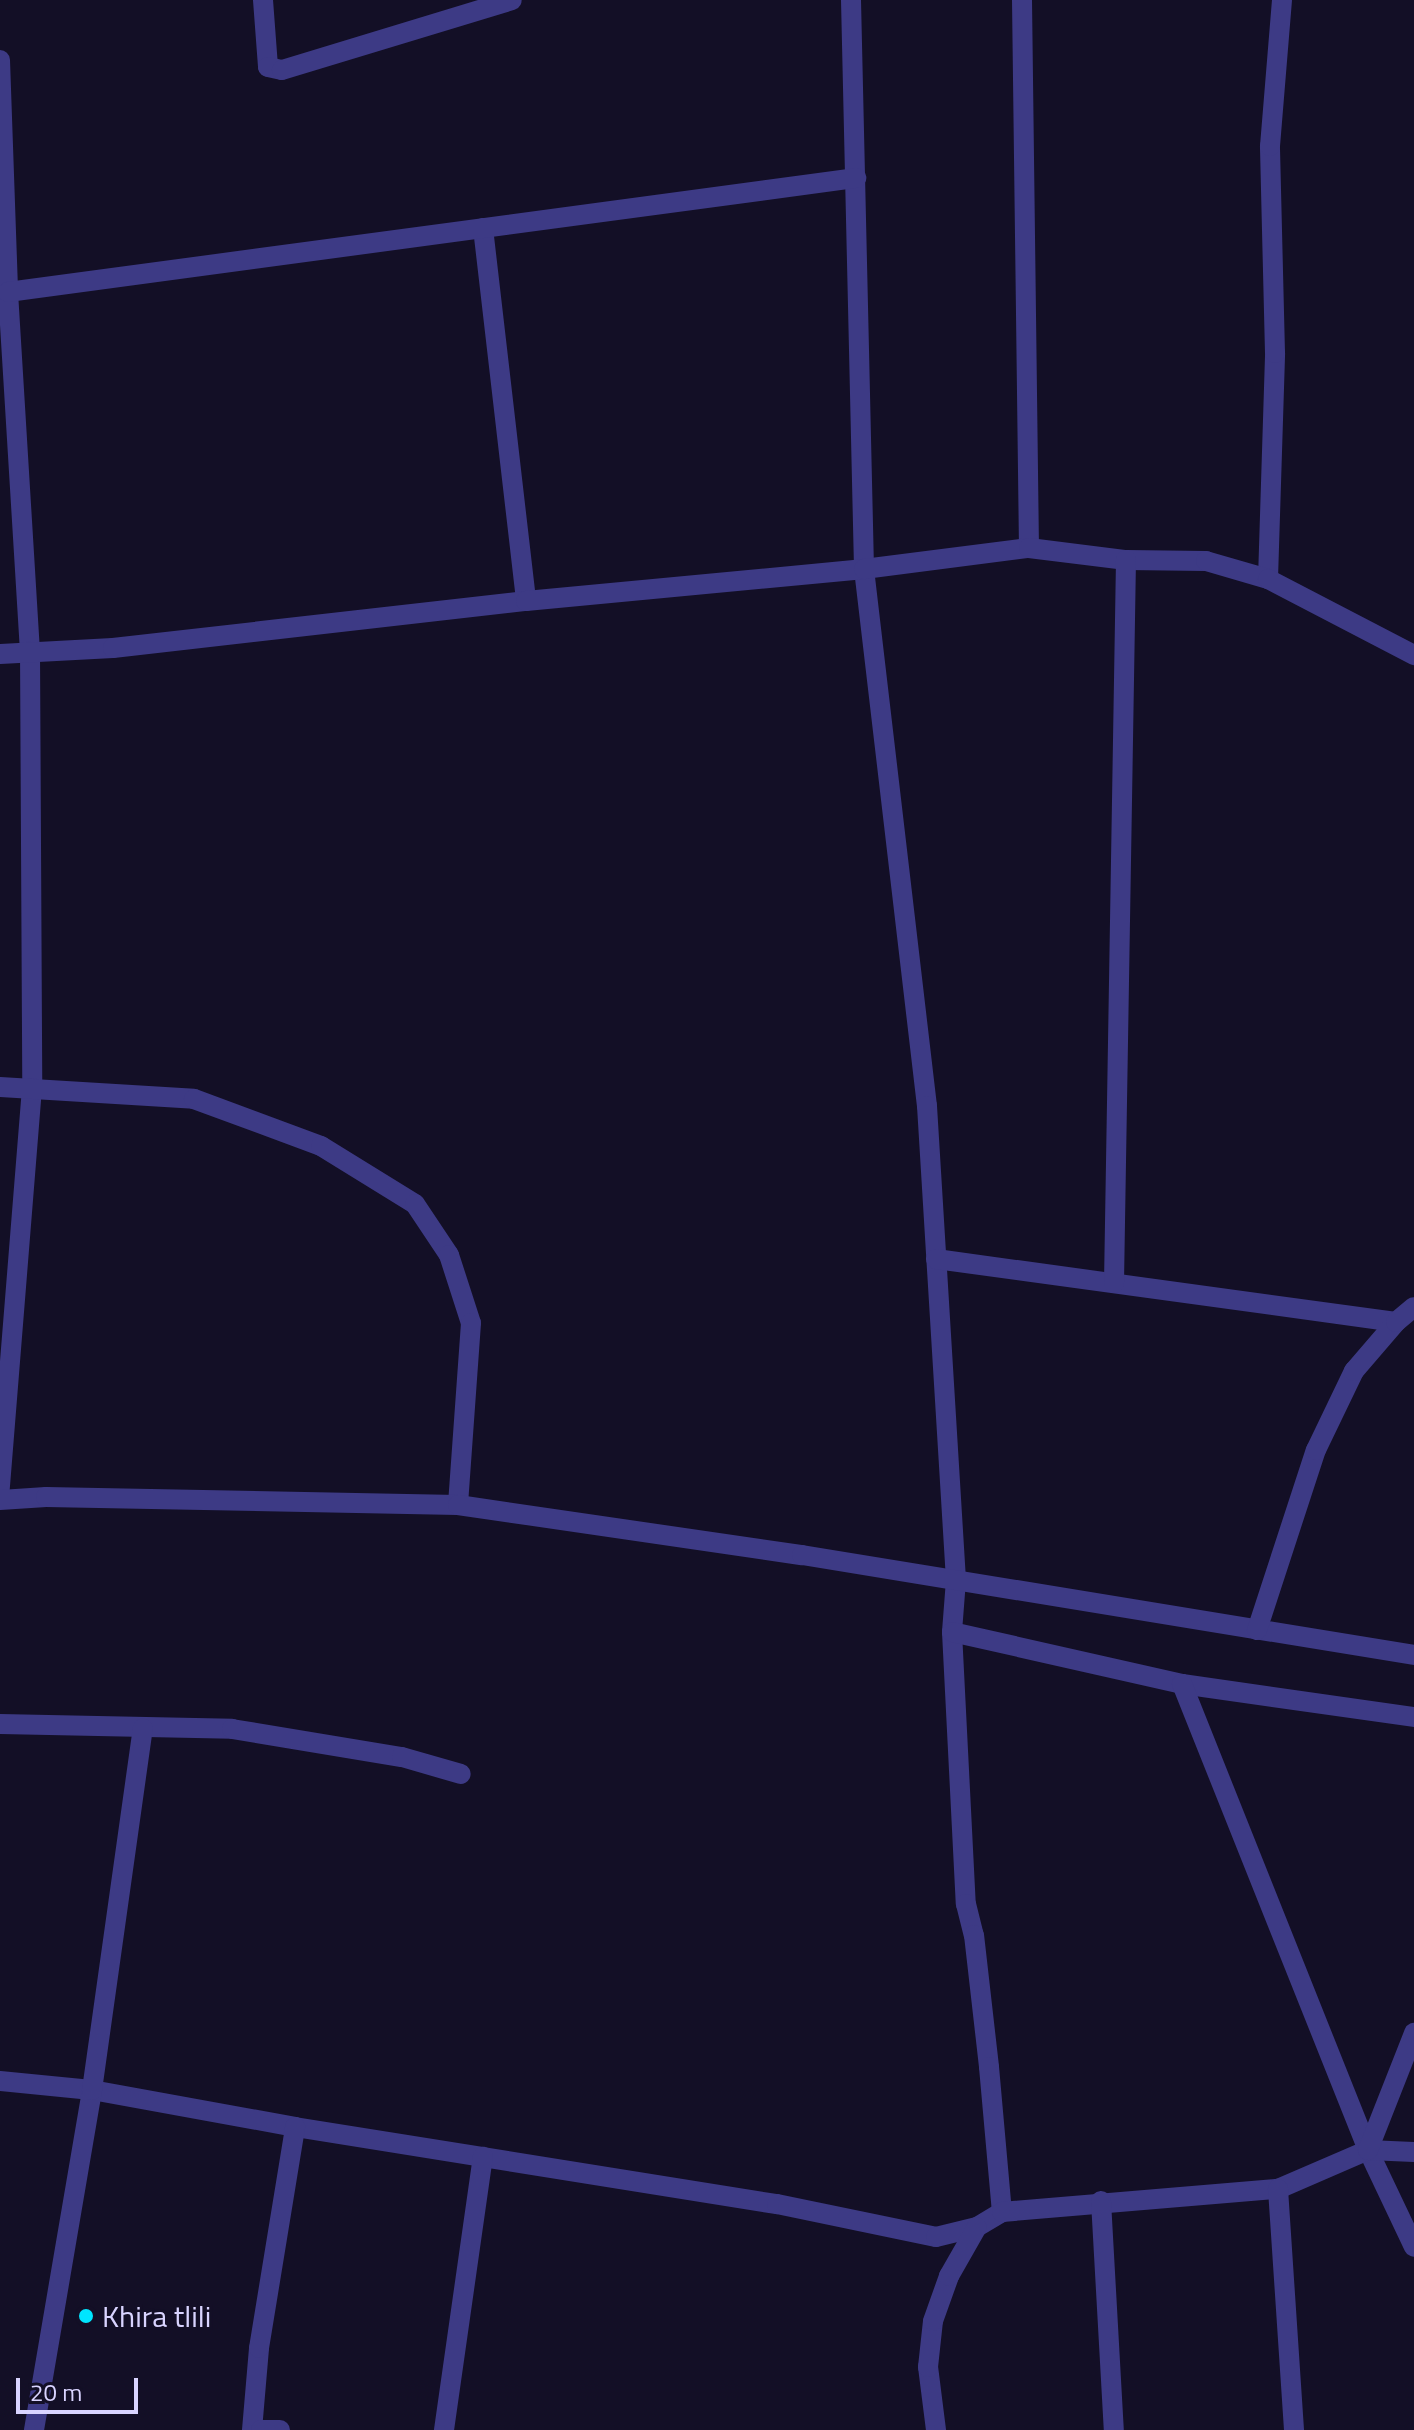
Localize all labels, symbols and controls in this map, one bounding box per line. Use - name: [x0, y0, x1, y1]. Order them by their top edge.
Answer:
- place label: Khira tlili: [102, 2298, 211, 2334]
- marker: Khira tlili: [77, 2307, 95, 2325]
- scale bar: [20, 2362, 142, 2412]
- text: 20 m: [30, 2374, 82, 2410]

